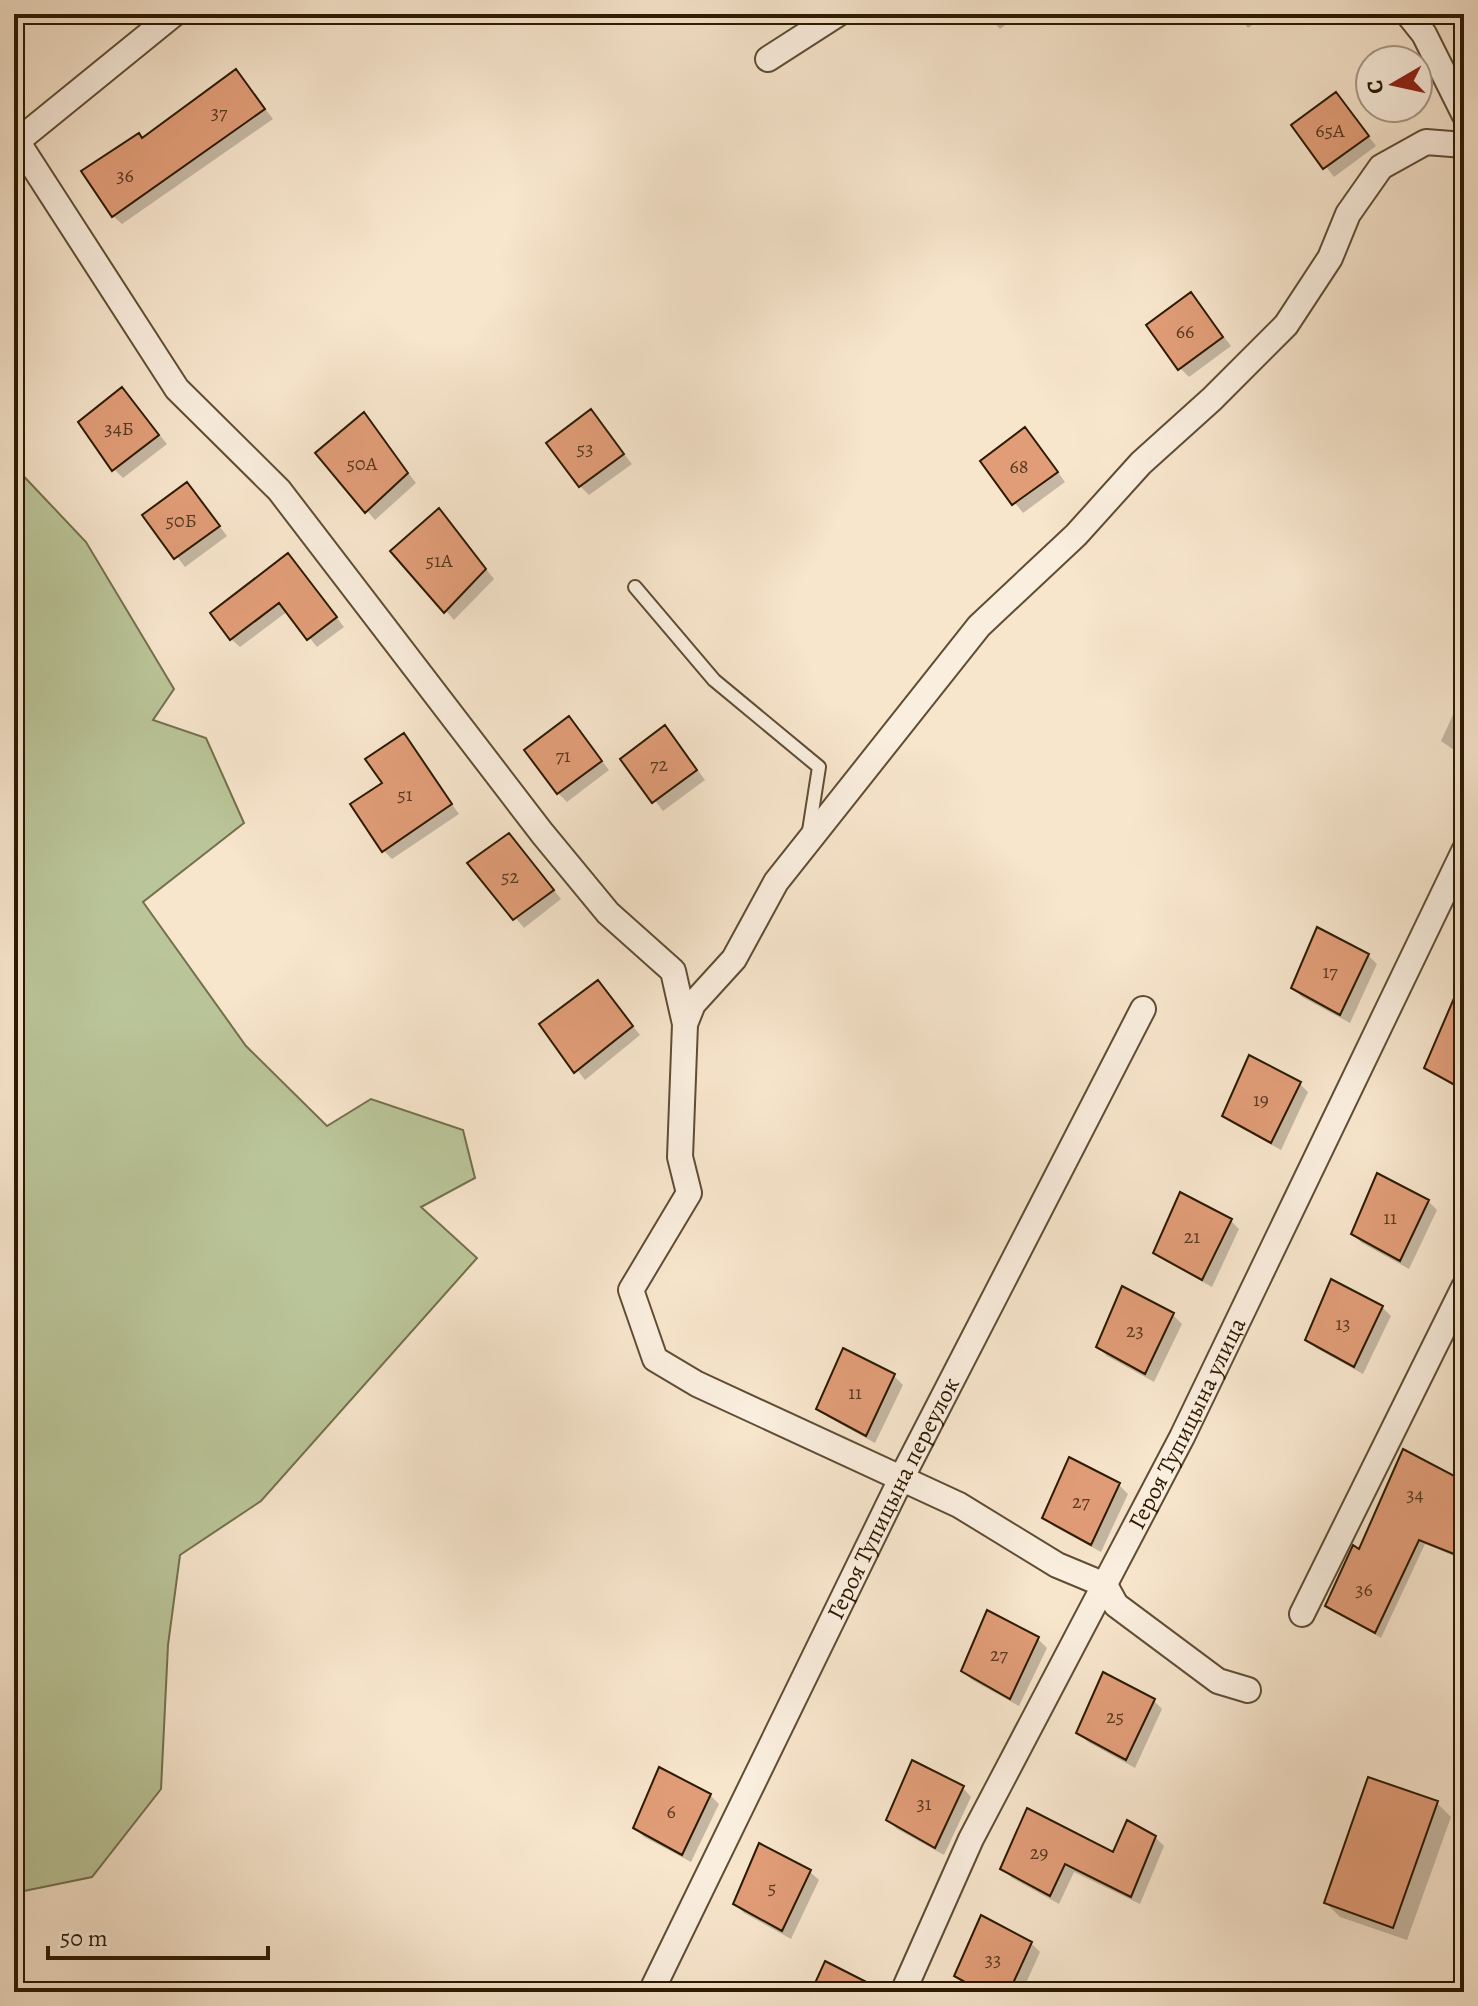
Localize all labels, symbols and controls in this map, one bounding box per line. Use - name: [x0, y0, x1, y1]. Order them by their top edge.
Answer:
- north arrow: [1354, 44, 1434, 124]
- text: С: [1359, 78, 1391, 96]
- house number: 37: [211, 99, 228, 126]
- house number: 65А: [1315, 117, 1345, 144]
- house number: 36: [116, 162, 134, 189]
- house number: 66: [1176, 318, 1194, 345]
- house number: 34Б: [104, 415, 134, 442]
- house number: 53: [577, 435, 593, 462]
- house number: 50А: [347, 450, 378, 477]
- house number: 68: [1010, 453, 1028, 480]
- house number: 50Б: [165, 507, 197, 534]
- house number: 51А: [425, 547, 453, 574]
- house number: 71: [555, 742, 571, 769]
- house number: 72: [650, 751, 668, 778]
- house number: 51: [397, 781, 413, 808]
- house number: 52: [501, 863, 520, 890]
- house number: 17: [1322, 958, 1338, 985]
- house number: 19: [1253, 1086, 1269, 1113]
- house number: 11: [1383, 1204, 1397, 1231]
- house number: 21: [1184, 1223, 1200, 1250]
- house number: 13: [1335, 1310, 1351, 1337]
- street label: Героя Тупицына улица: [1121, 1312, 1253, 1535]
- house number: 23: [1126, 1317, 1144, 1344]
- street label: Героя Тупицына переулок: [819, 1371, 967, 1625]
- house number: 11: [848, 1379, 862, 1406]
- house number: 34: [1406, 1481, 1424, 1508]
- house number: 27: [1072, 1488, 1091, 1515]
- house number: 36: [1355, 1576, 1373, 1603]
- house number: 27: [990, 1641, 1009, 1668]
- house number: 25: [1106, 1703, 1124, 1730]
- house number: 31: [916, 1790, 932, 1817]
- house number: 6: [666, 1798, 676, 1825]
- house number: 29: [1030, 1839, 1048, 1866]
- house number: 5: [768, 1874, 776, 1901]
- scale bar: [48, 1910, 268, 1960]
- text: 50 m: [60, 1922, 108, 1954]
- house number: 33: [985, 1946, 1001, 1973]

